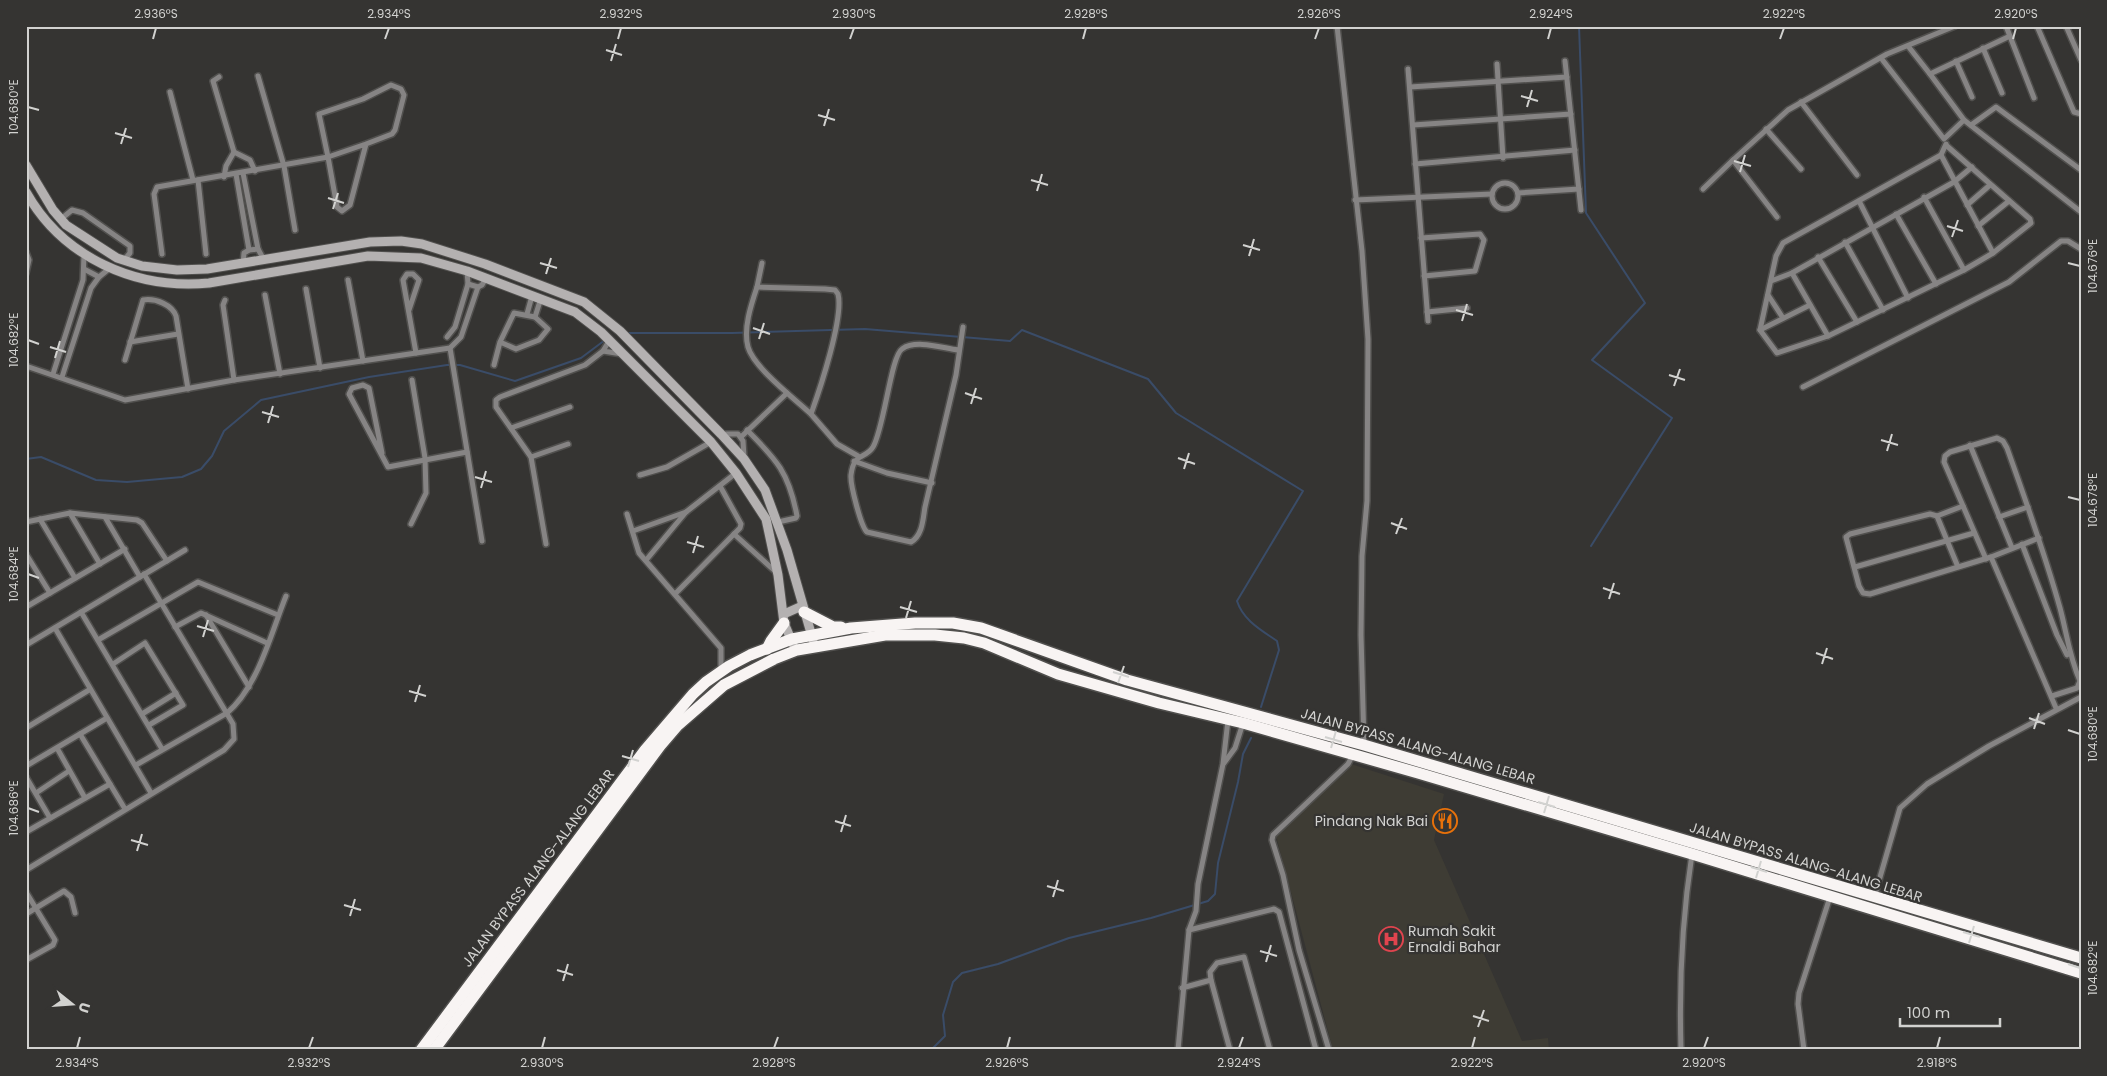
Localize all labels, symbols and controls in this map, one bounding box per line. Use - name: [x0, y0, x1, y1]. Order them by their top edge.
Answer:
- text: 2.936°S: [134, 5, 178, 22]
- text: 2.934°S: [367, 5, 411, 22]
- text: 2.932°S: [600, 5, 642, 22]
- text: 2.930°S: [832, 5, 876, 22]
- text: 2.928°S: [1064, 5, 1108, 22]
- text: 2.926°S: [1297, 5, 1341, 22]
- text: 2.924°S: [1529, 5, 1573, 22]
- text: 2.922°S: [1763, 5, 1805, 22]
- text: 2.920°S: [1994, 5, 2038, 22]
- text: 104.680°E: [5, 79, 22, 135]
- text: 104.676°E: [2084, 239, 2101, 293]
- text: 104.682°E: [5, 313, 22, 367]
- text: 104.678°E: [2084, 473, 2101, 527]
- text: 104.684°E: [5, 546, 22, 602]
- street label: JALAN BYPASS ALANG-ALANG LEBAR: [1298, 703, 1538, 789]
- text: 104.680°E: [2084, 706, 2101, 762]
- street label: JALAN BYPASS ALANG-ALANG LEBAR: [457, 765, 619, 971]
- text: 104.686°E: [5, 780, 22, 836]
- restaurant icon: Pindang Nak Bai: [1432, 808, 1458, 834]
- place label: Pindang Nak Bai: [1315, 811, 1428, 831]
- street label: JALAN BYPASS ALANG-ALANG LEBAR: [1687, 817, 1925, 907]
- place label: Rumah Sakit Ernaldi Bahar: [1408, 921, 1501, 957]
- hospital icon: Rumah Sakit Ernaldi Bahar: [1378, 926, 1404, 952]
- text: 104.682°E: [2084, 941, 2101, 995]
- north arrow: [48, 978, 98, 1028]
- scale bar: [1900, 996, 2000, 1028]
- text: U: [73, 1000, 95, 1016]
- text: 100 m: [1907, 1002, 1950, 1023]
- text: 2.934°S: [55, 1054, 99, 1071]
- text: 2.932°S: [288, 1054, 330, 1071]
- text: 2.930°S: [520, 1054, 564, 1071]
- text: 2.928°S: [752, 1054, 796, 1071]
- text: 2.926°S: [985, 1054, 1029, 1071]
- text: 2.924°S: [1217, 1054, 1261, 1071]
- text: 2.922°S: [1451, 1054, 1493, 1071]
- text: 2.920°S: [1682, 1054, 1726, 1071]
- text: 2.918°S: [1917, 1054, 1957, 1071]

